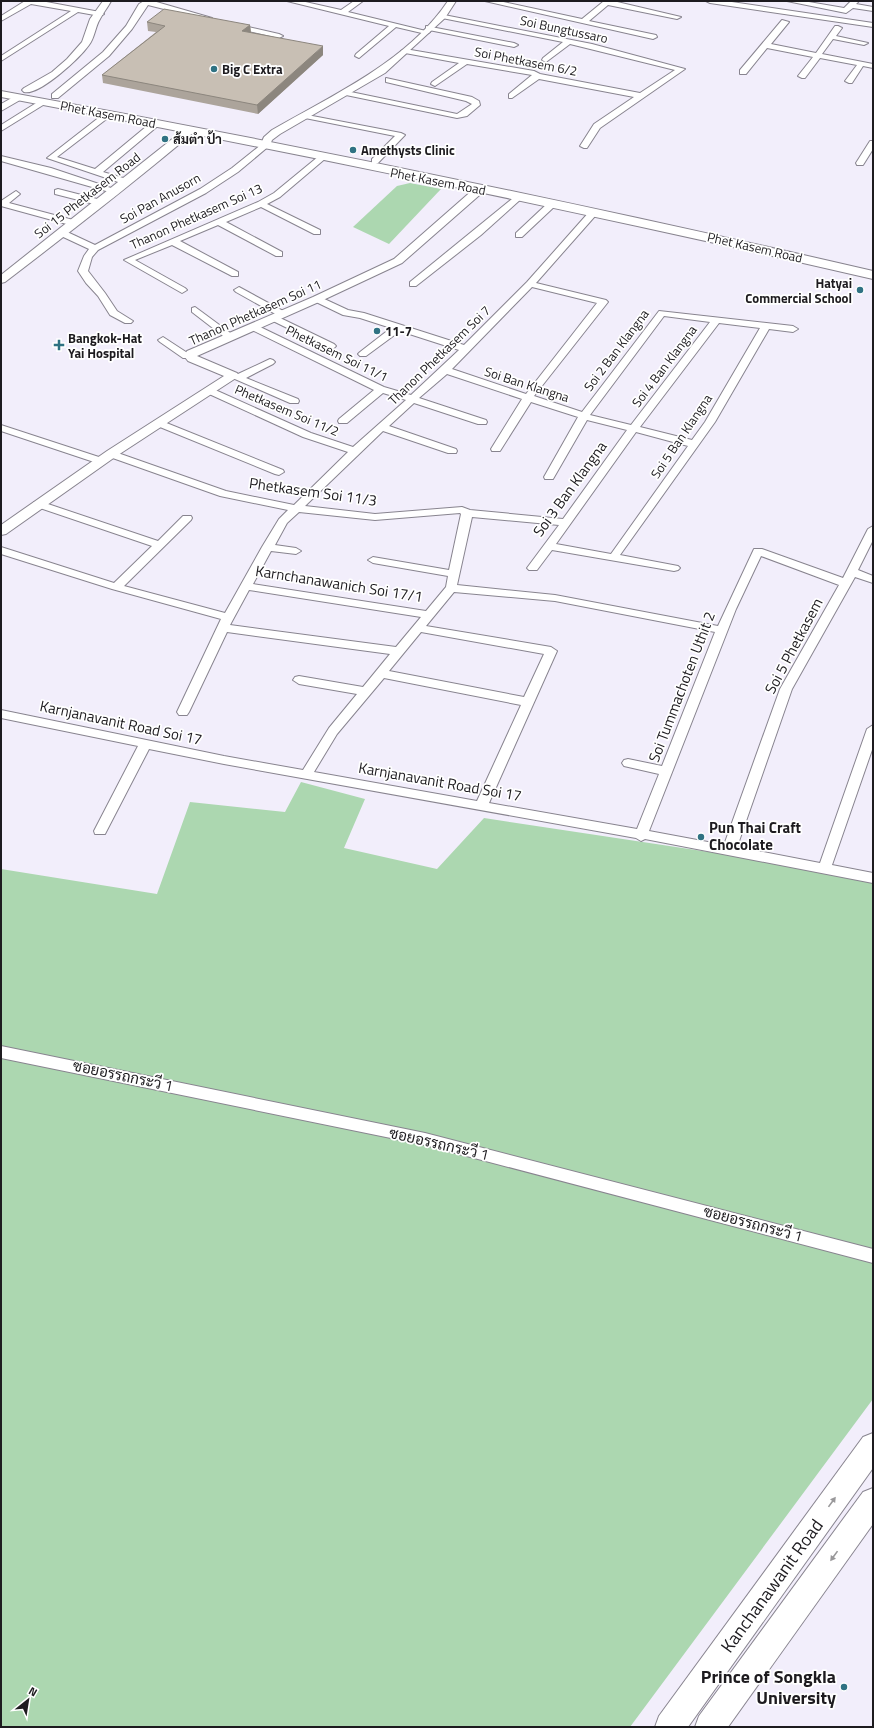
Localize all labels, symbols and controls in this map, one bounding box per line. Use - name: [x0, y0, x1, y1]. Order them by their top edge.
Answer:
- street label: Soi Bungtussaro: [518, 10, 610, 48]
- street label: Soi Phetkasem 6/2: [473, 41, 579, 81]
- place label: Big C Extra: [222, 59, 283, 79]
- marker: Big C Extra: [209, 64, 219, 74]
- street label: Phet Kasem Road: [58, 95, 158, 133]
- place label: ส้มตำ ป้า: [173, 129, 222, 149]
- marker: ส้มตำ ป้า: [160, 134, 170, 144]
- place label: Amethysts Clinic: [361, 140, 455, 160]
- marker: Amethysts Clinic: [348, 145, 358, 155]
- street label: Soi 15 Phetkasem Road: [30, 147, 144, 243]
- street label: Phet Kasem Road: [388, 162, 488, 200]
- street label: Soi Pan Anusorn: [116, 168, 204, 228]
- street label: Thanon Phetkasem Soi 13: [127, 178, 265, 254]
- street label: Phet Kasem Road: [705, 226, 805, 268]
- place label: Hatyai Commercial School: [745, 273, 852, 308]
- street label: Thanon Phetkasem Soi 11: [186, 274, 324, 350]
- marker: Hatyai Commercial School: [855, 285, 865, 295]
- street label: Thanon Phetkasem Soi 7: [383, 301, 495, 409]
- street label: Soi 2 Ban Klangna: [578, 304, 654, 395]
- street label: Phetkasem Soi 11/1: [282, 320, 392, 386]
- street label: Soi 4 Ban Klangna: [626, 320, 702, 411]
- place label: 11-7: [385, 321, 412, 341]
- marker: 11-7: [372, 326, 382, 336]
- place label: Bangkok-Hat Yai Hospital: [68, 328, 142, 363]
- marker: Bangkok-Hat Yai Hospital: [53, 339, 65, 351]
- street label: Soi Ban Klangna: [482, 361, 572, 407]
- street label: Phetkasem Soi 11/2: [232, 379, 342, 441]
- street label: Soi 5 Ban Klangna: [645, 389, 717, 482]
- street label: Soi 3 Ban Klangna: [527, 436, 612, 541]
- street label: Phetkasem Soi 11/3: [248, 471, 378, 512]
- street label: Karnchanawanich Soi 17/1: [254, 559, 424, 608]
- street label: Soi 5 Phetkasem: [759, 594, 829, 698]
- street label: Soi Tummachoten Uthit 2: [642, 608, 721, 765]
- street label: Karnjanavanit Road Soi 17: [38, 694, 204, 751]
- street label: Karnjanavanit Road Soi 17: [357, 756, 523, 807]
- place label: Pun Thai Craft Chocolate: [709, 816, 801, 856]
- marker: Pun Thai Craft Chocolate: [696, 832, 706, 842]
- street label: ซอยอรรถกระวี 1: [71, 1054, 175, 1097]
- street label: ซอยอรรถกระวี 1: [387, 1121, 491, 1166]
- street label: ซอยอรรถกระวี 1: [701, 1199, 805, 1248]
- one-way arrow: [828, 1497, 836, 1508]
- street label: Kanchanawanit Road: [714, 1513, 829, 1658]
- one-way arrow: [830, 1550, 838, 1561]
- place label: Prince of Songkla University: [701, 1663, 836, 1711]
- north arrow: [8, 1680, 48, 1720]
- marker: Prince of Songkla University: [839, 1682, 849, 1692]
- text: N: [26, 1683, 40, 1700]

